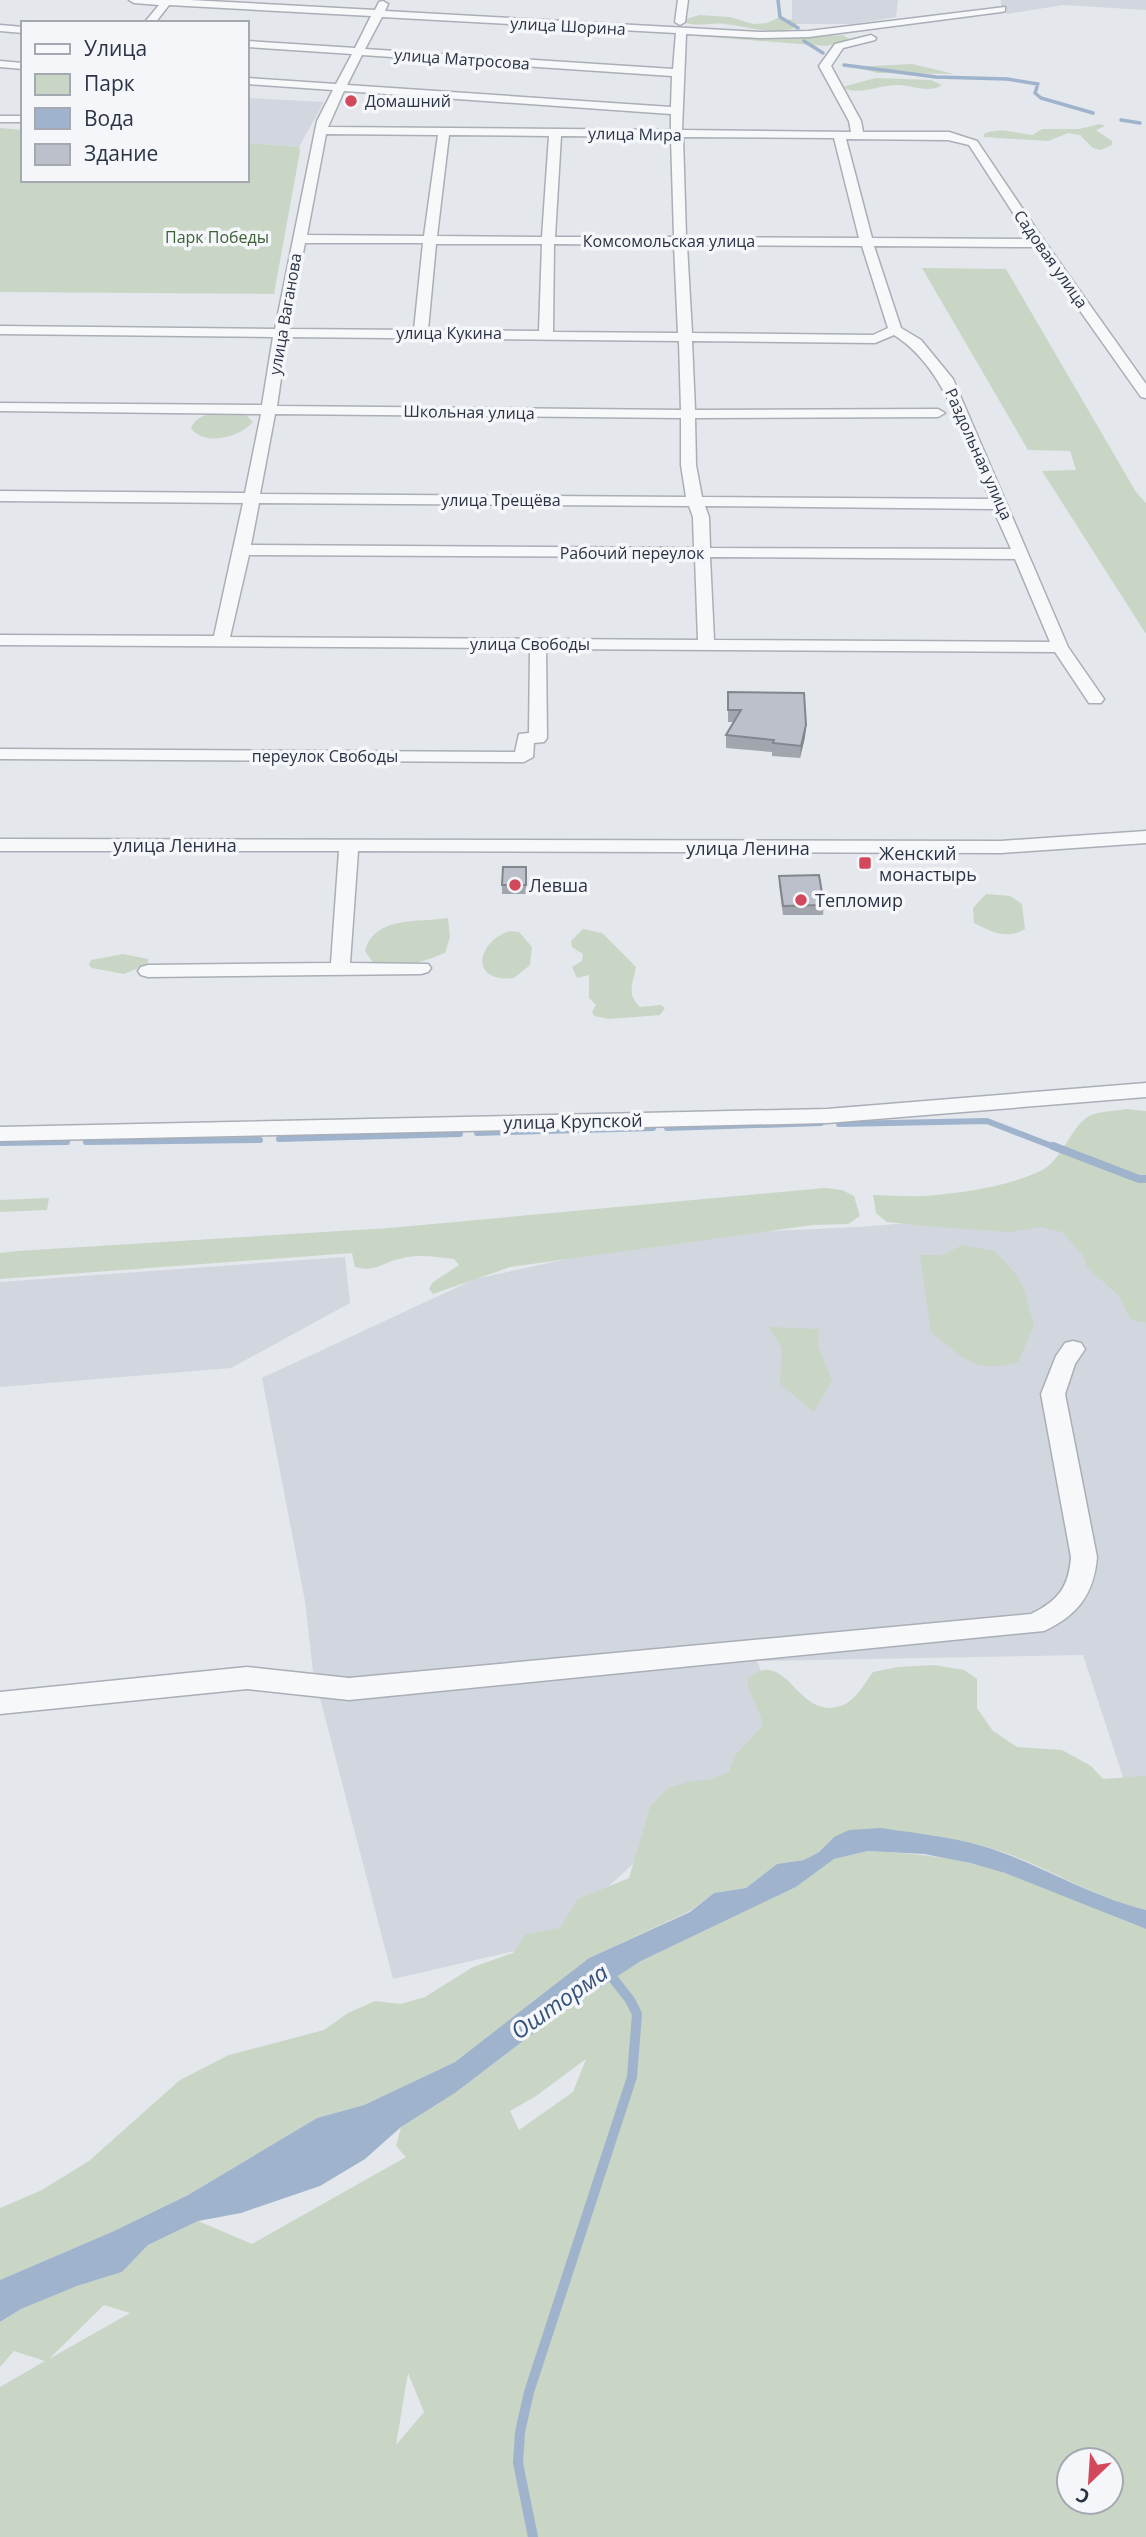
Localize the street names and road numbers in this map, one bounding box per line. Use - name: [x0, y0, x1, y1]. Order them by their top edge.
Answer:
- street label: улица Шорина: [510, 12, 626, 40]
- street label: улица Матросова: [393, 43, 531, 75]
- street label: улица Мира: [588, 122, 682, 146]
- street label: Садовая улица: [1009, 206, 1093, 312]
- street label: Комсомольская улица: [583, 230, 755, 252]
- street label: улица Ваганова: [263, 251, 307, 377]
- street label: улица Кукина: [396, 322, 502, 344]
- street label: Раздольная улица: [940, 385, 1018, 523]
- street label: Школьная улица: [403, 400, 535, 424]
- street label: улица Трещёва: [441, 489, 561, 511]
- street label: Рабочий переулок: [560, 542, 705, 564]
- street label: улица Свободы: [470, 633, 590, 655]
- street label: переулок Свободы: [252, 745, 398, 767]
- street label: улица Ленина: [113, 833, 237, 857]
- street label: улица Ленина: [686, 836, 810, 860]
- street label: улица Крупской: [503, 1108, 643, 1134]

